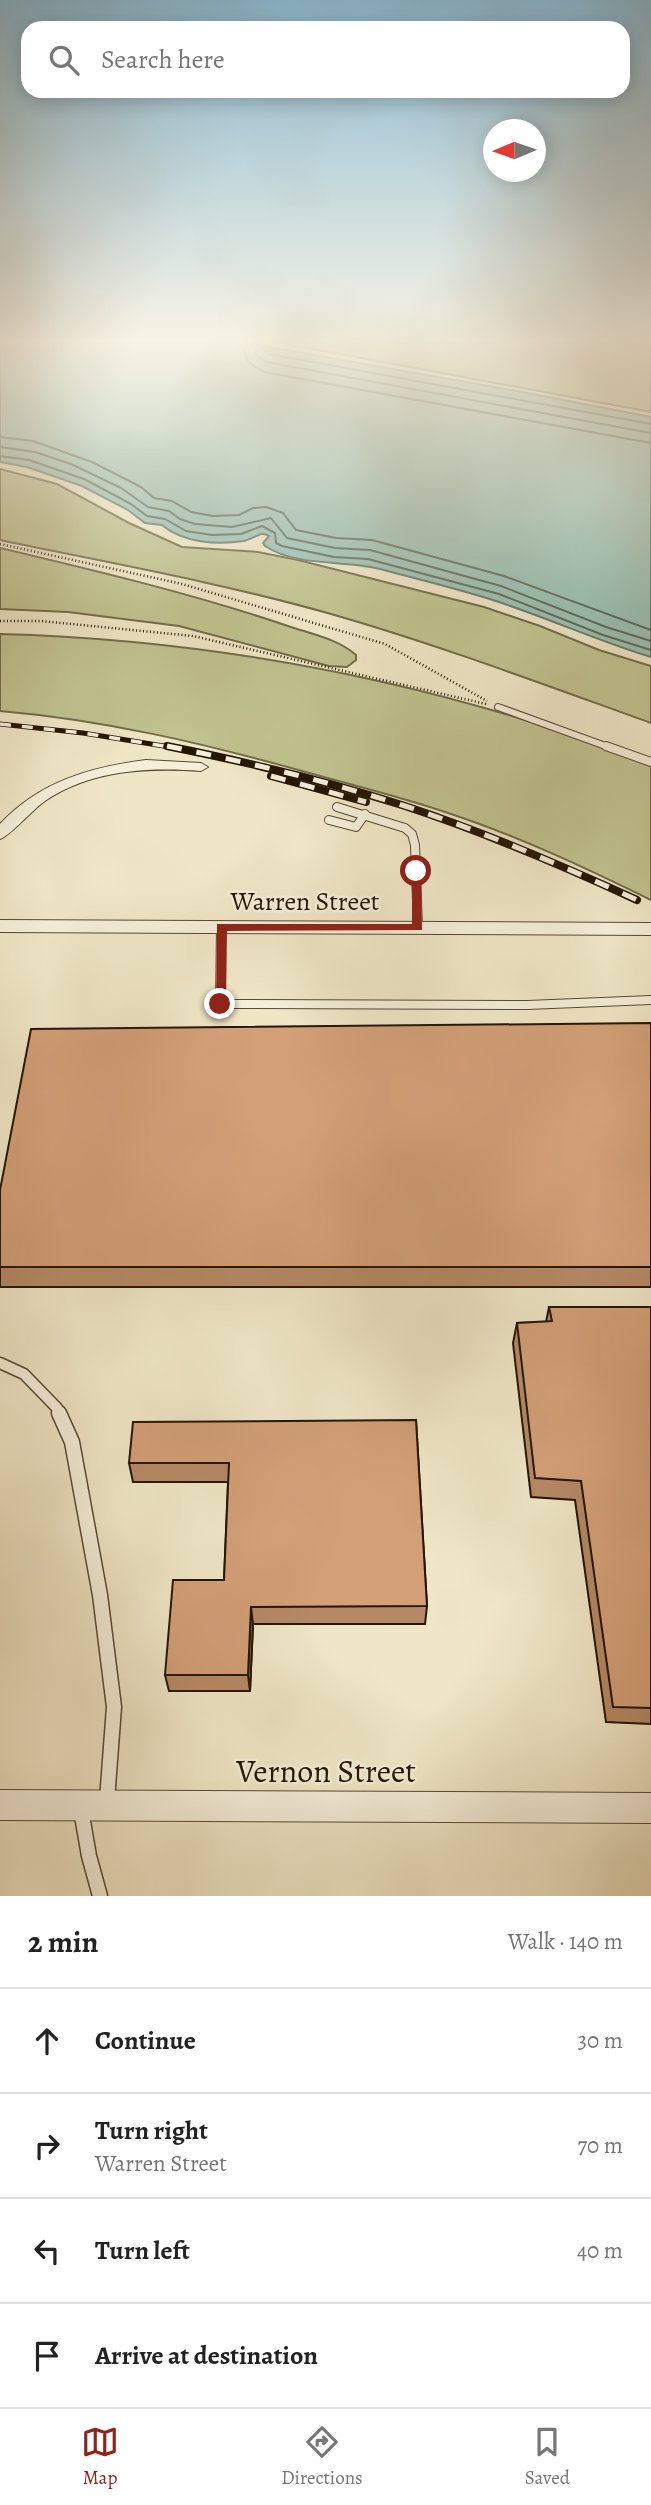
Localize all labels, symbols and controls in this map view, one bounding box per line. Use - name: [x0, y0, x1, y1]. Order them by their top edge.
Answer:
- search box: [21, 21, 630, 98]
- icon: search: [45, 41, 83, 79]
- text: Search here: [101, 42, 225, 77]
- north arrow: [483, 119, 546, 182]
- route start: [400, 855, 431, 886]
- street label: Warren Street: [230, 884, 380, 919]
- route end: [204, 988, 235, 1019]
- street label: Vernon Street: [235, 1749, 416, 1793]
- text: 2 min: [28, 1922, 98, 1962]
- text: Walk · 140 m: [508, 1926, 623, 1957]
- icon: ahead: [28, 2022, 66, 2060]
- text: Continue: [95, 2023, 196, 2058]
- text: 30 m: [577, 2025, 623, 2056]
- text: Turn right: [95, 2113, 208, 2148]
- icon: right: [28, 2127, 66, 2165]
- text: 70 m: [577, 2130, 623, 2161]
- text: Warren Street: [95, 2148, 227, 2179]
- icon: left: [28, 2232, 66, 2270]
- text: Turn left: [95, 2233, 190, 2268]
- text: 40 m: [577, 2235, 623, 2266]
- icon: arrive: [28, 2337, 66, 2375]
- text: Arrive at destination: [95, 2338, 318, 2373]
- tab: Map: [81, 2423, 119, 2491]
- tab: Directions: [281, 2423, 363, 2491]
- tab: Saved: [525, 2423, 570, 2491]

